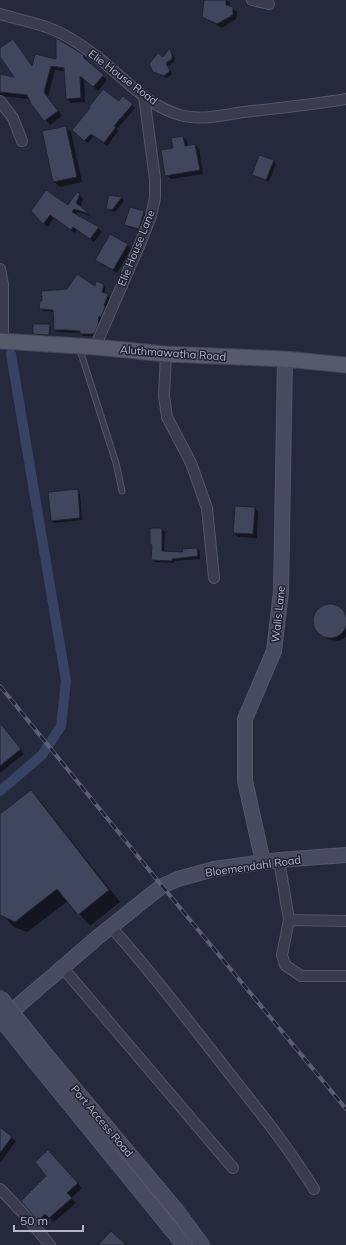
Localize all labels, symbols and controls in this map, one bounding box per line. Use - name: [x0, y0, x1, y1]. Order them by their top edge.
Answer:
- street label: Elie House Road: [86, 46, 160, 108]
- street label: Elie House Lane: [114, 208, 158, 288]
- street label: Aluthmawatha Road: [119, 342, 227, 364]
- street label: Walls Lane: [268, 585, 288, 643]
- street label: Bloemendahl Road: [204, 852, 302, 880]
- street label: Port Access Road: [68, 1082, 136, 1160]
- scale bar: [14, 1207, 83, 1233]
- text: 50 m: [20, 1213, 48, 1228]

